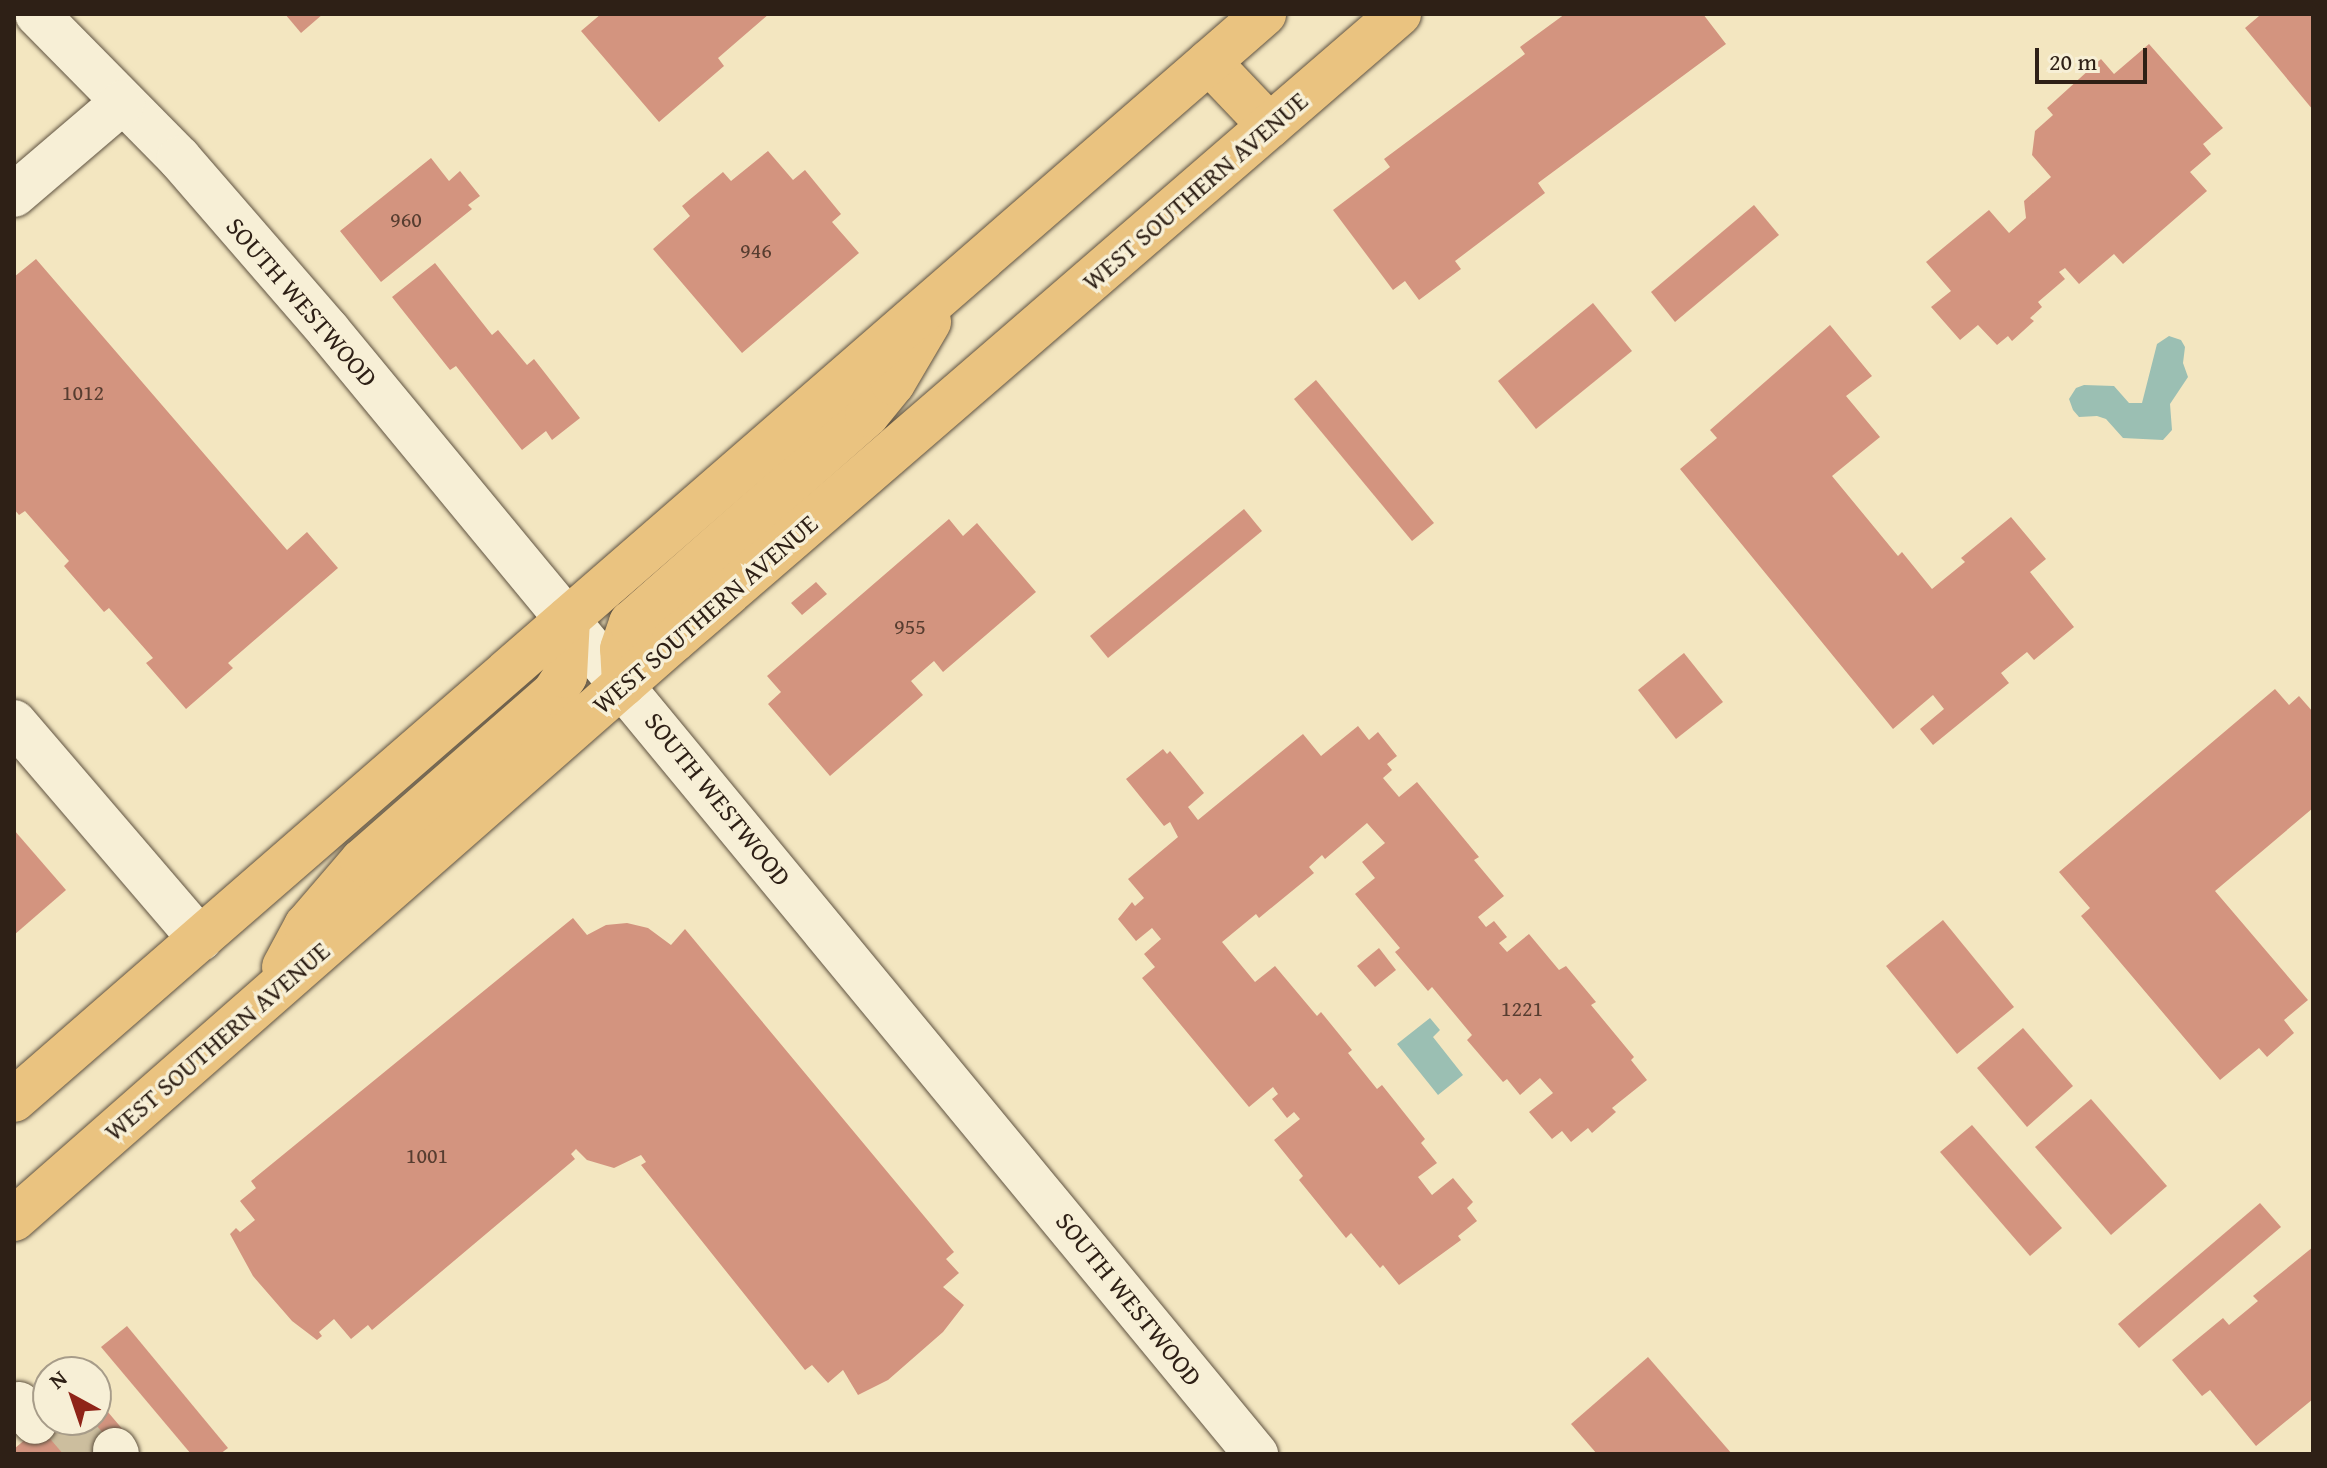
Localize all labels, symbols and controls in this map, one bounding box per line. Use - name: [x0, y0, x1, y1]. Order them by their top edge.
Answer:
- scale bar: [2039, 32, 2151, 82]
- text: 20 m: [2049, 44, 2097, 79]
- street label: WEST SOUTHERN AVENUE: [1076, 85, 1314, 297]
- house number: 960: [390, 207, 422, 233]
- street label: SOUTH WESTWOOD: [220, 211, 384, 393]
- house number: 946: [740, 238, 772, 264]
- house number: 1012: [62, 380, 104, 406]
- street label: WEST SOUTHERN AVENUE: [586, 508, 824, 720]
- house number: 955: [894, 614, 926, 640]
- street label: SOUTH WESTWOOD: [638, 706, 798, 892]
- street label: WEST SOUTHERN AVENUE: [98, 935, 336, 1147]
- house number: 1221: [1501, 996, 1543, 1022]
- house number: 1001: [406, 1143, 448, 1169]
- street label: SOUTH WESTWOOD: [1049, 1206, 1209, 1392]
- north arrow: [32, 1356, 112, 1436]
- text: N: [42, 1362, 74, 1396]

